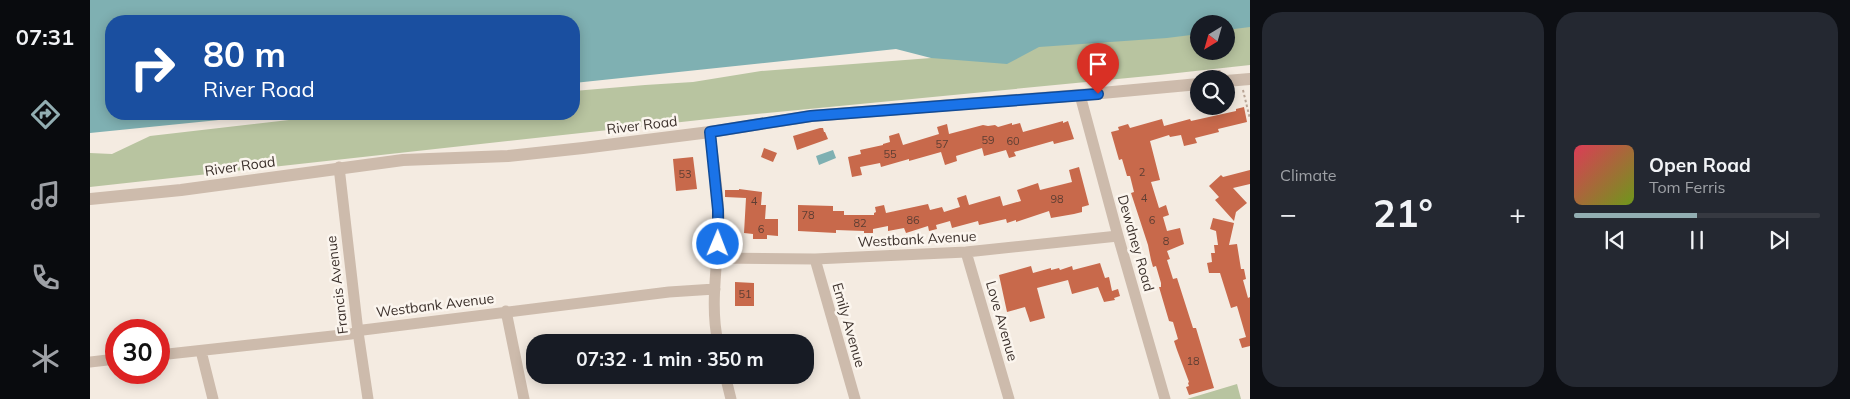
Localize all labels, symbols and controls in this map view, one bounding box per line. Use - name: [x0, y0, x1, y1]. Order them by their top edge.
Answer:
- north arrow: [1190, 15, 1235, 60]
- map controls: [1190, 15, 1235, 115]
- text: 07:31: [16, 23, 74, 51]
- text: 80 m: [203, 32, 286, 76]
- icon: right: [120, 35, 185, 100]
- pin: [1077, 43, 1119, 94]
- icon: arrive: [1084, 50, 1112, 78]
- button: search: [1190, 70, 1235, 115]
- text: River Road: [203, 75, 315, 103]
- icon: directions: [28, 97, 63, 132]
- street label: River Road: [606, 112, 678, 138]
- house number: 59: [981, 133, 995, 147]
- house number: 60: [1006, 134, 1020, 148]
- house number: 57: [935, 137, 949, 151]
- house number: 55: [883, 147, 897, 161]
- street label: River Road: [204, 152, 276, 180]
- text: Open Road: [1649, 153, 1751, 177]
- house number: 2: [1139, 165, 1146, 179]
- text: Climate: [1280, 165, 1336, 185]
- house number: 53: [678, 167, 692, 181]
- text: Tom Ferris: [1649, 177, 1726, 197]
- icon: music: [28, 178, 63, 213]
- text: 21°: [1373, 189, 1433, 237]
- house number: 4: [1141, 191, 1148, 205]
- house number: 98: [1050, 192, 1064, 206]
- street label: Dewdney Road: [1114, 193, 1158, 293]
- house number: 4: [751, 194, 758, 208]
- text: −: [1280, 196, 1297, 231]
- text: +: [1509, 196, 1526, 231]
- house number: 78: [801, 208, 815, 222]
- house number: 86: [906, 213, 920, 227]
- house number: 6: [1149, 213, 1156, 227]
- house number: 82: [853, 216, 867, 230]
- position arrow: [691, 217, 743, 269]
- house number: 6: [758, 222, 765, 236]
- icon: previous: [1601, 226, 1629, 254]
- icon: pause: [1683, 226, 1711, 254]
- icon: next: [1765, 226, 1793, 254]
- street label: Westbank Avenue: [857, 227, 977, 251]
- house number: 8: [1163, 234, 1170, 248]
- street label: Francis Avenue: [322, 235, 352, 335]
- icon: phone: [28, 260, 63, 295]
- street label: Love Avenue: [982, 279, 1022, 363]
- street label: Emily Avenue: [828, 281, 870, 369]
- house number: 51: [738, 287, 752, 301]
- street label: Westbank Avenue: [375, 289, 495, 321]
- speed limit sign: 30: [105, 319, 170, 384]
- icon: climate: [28, 341, 63, 376]
- text: 07:32 · 1 min · 350 m: [576, 347, 764, 371]
- house number: 18: [1186, 354, 1200, 368]

